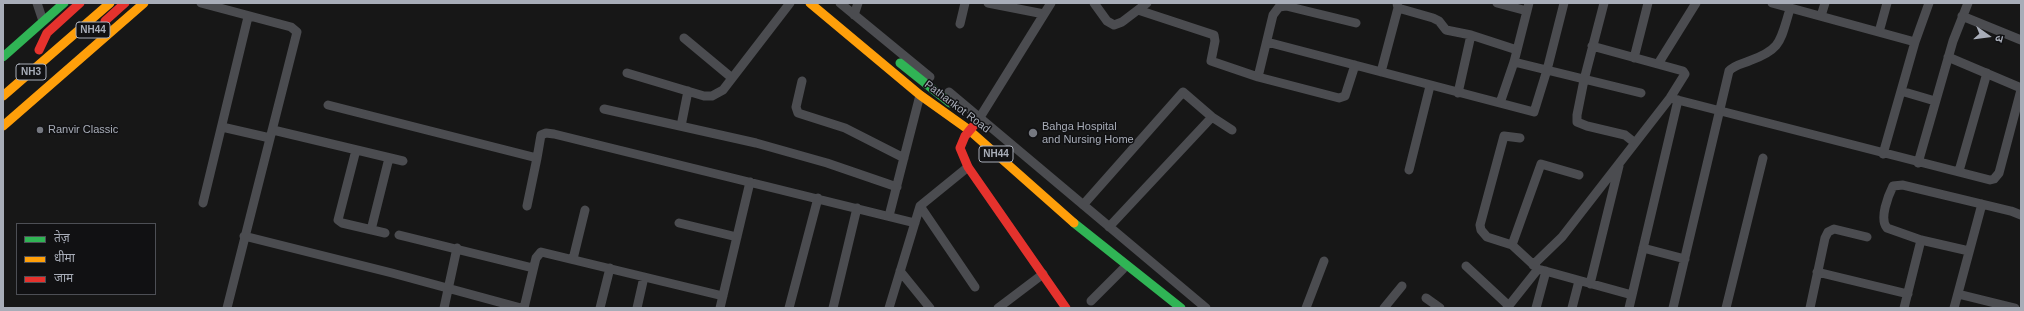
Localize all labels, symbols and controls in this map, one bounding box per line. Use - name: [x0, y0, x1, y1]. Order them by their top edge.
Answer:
- north arrow: [1968, 16, 2008, 56]
- road number: NH44: [76, 22, 110, 38]
- text: उ: [1993, 34, 2006, 43]
- road number: NH3: [16, 64, 46, 80]
- street label: Pathankot Road: [922, 78, 992, 136]
- place label: Bahga Hospital and Nursing Home: [1042, 120, 1134, 146]
- place label: Ranvir Classic: [48, 123, 118, 137]
- marker: Ranvir Classic: [35, 125, 45, 135]
- marker: Bahga Hospital and Nursing Home: [1027, 127, 1039, 139]
- road number: NH44: [979, 146, 1013, 162]
- legend: [16, 223, 156, 295]
- text: तेज़: [54, 231, 70, 245]
- text: धीमा: [54, 251, 75, 265]
- text: जाम: [54, 271, 73, 285]

